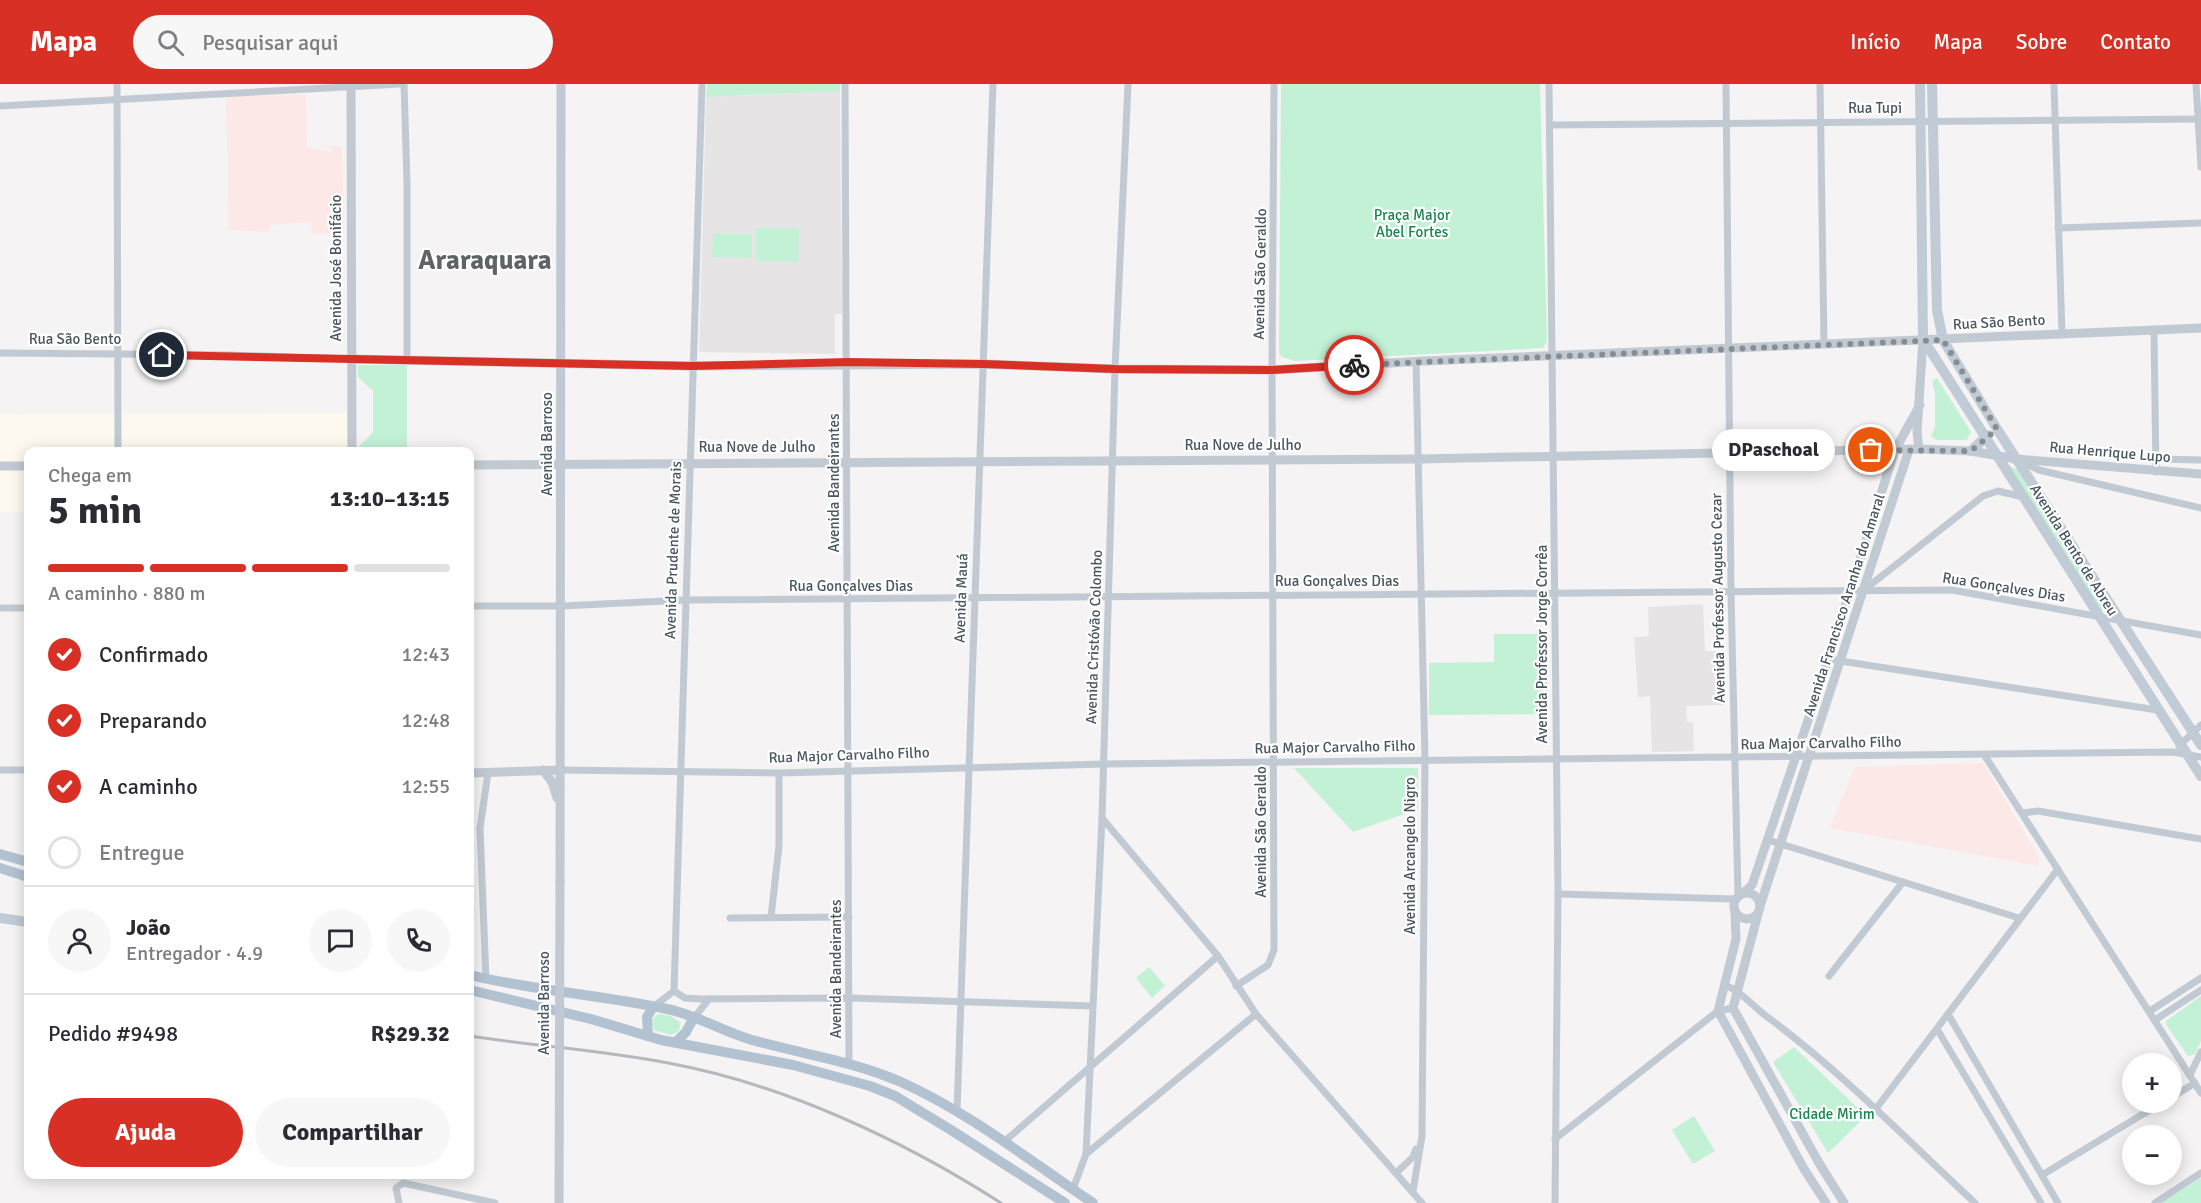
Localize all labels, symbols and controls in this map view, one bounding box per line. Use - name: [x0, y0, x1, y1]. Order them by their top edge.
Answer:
- search box: [133, 15, 553, 69]
- text: Mapa: [30, 25, 97, 59]
- icon: search: [154, 26, 187, 59]
- text: Pesquisar aqui: [202, 29, 339, 56]
- text: Início: [1850, 29, 1900, 55]
- text: Mapa: [1933, 29, 1983, 55]
- text: Sobre: [2016, 29, 2067, 55]
- text: Contato: [2100, 29, 2171, 55]
- street label: Rua Tupi: [1848, 99, 1902, 117]
- street label: Avenida José Bonifácio: [327, 194, 345, 341]
- park label: Praça Major Abel Fortes: [1374, 206, 1451, 241]
- street label: Avenida São Geraldo: [1250, 208, 1270, 340]
- district label: Araraquara: [418, 244, 552, 277]
- street label: Rua São Bento: [1952, 311, 2046, 333]
- pin: [136, 329, 187, 380]
- street label: Rua São Bento: [29, 330, 121, 348]
- courier: [1324, 335, 1384, 395]
- icon: home: [145, 338, 178, 371]
- icon: bike: [1338, 349, 1371, 382]
- street label: Avenida Barroso: [538, 392, 556, 496]
- street label: Avenida Bandeirantes: [825, 413, 843, 552]
- pin: [1845, 424, 1896, 475]
- callout: DPaschoal: [1712, 429, 1835, 471]
- icon: bag: [1854, 433, 1887, 466]
- street label: Rua Nove de Julho: [1184, 436, 1302, 454]
- text: DPaschoal: [1728, 437, 1819, 462]
- street label: Rua Nove de Julho: [698, 438, 816, 456]
- street label: Rua Henrique Lupo: [2049, 438, 2172, 466]
- street label: Avenida Prudente de Morais: [661, 460, 685, 639]
- text: Chega em: [48, 463, 132, 488]
- street label: Avenida Bento de Abreu: [2026, 481, 2122, 619]
- text: 13:10–13:15: [330, 485, 450, 512]
- text: 5 min: [48, 486, 142, 534]
- street label: Avenida Francisco Aranha do Amaral: [1799, 491, 1889, 719]
- street label: Avenida Professor Augusto Cezar: [1707, 492, 1729, 703]
- street label: Avenida Professor Jorge Corrêa: [1533, 545, 1551, 743]
- street label: Avenida Cristóvão Colombo: [1082, 549, 1106, 724]
- street label: Avenida Mauá: [950, 553, 972, 643]
- street label: Rua Gonçalves Dias: [1941, 568, 2067, 606]
- street label: Rua Gonçalves Dias: [1275, 572, 1400, 590]
- street label: Rua Gonçalves Dias: [789, 577, 914, 595]
- text: A caminho · 880 m: [48, 581, 205, 606]
- icon: check: [48, 638, 81, 671]
- text: Confirmado: [99, 641, 208, 668]
- text: 12:43: [401, 642, 450, 667]
- icon: check: [48, 704, 81, 737]
- text: Preparando: [99, 707, 207, 734]
- text: 12:48: [401, 708, 450, 733]
- street label: Rua Major Carvalho Filho: [1740, 733, 1902, 753]
- street label: Rua Major Carvalho Filho: [1254, 737, 1416, 757]
- street label: Rua Major Carvalho Filho: [768, 743, 930, 767]
- street label: Avenida São Geraldo: [1252, 766, 1270, 898]
- icon: check: [48, 770, 81, 803]
- text: A caminho: [99, 773, 198, 800]
- text: 12:55: [401, 774, 450, 799]
- street label: Avenida Arcangelo Nigro: [1401, 777, 1419, 935]
- text: Entregue: [99, 839, 184, 866]
- street label: Avenida Bandeirantes: [827, 899, 845, 1038]
- button: person: [48, 909, 111, 972]
- button: chat: [309, 909, 372, 972]
- button: phone: [387, 909, 450, 972]
- text: João: [126, 914, 171, 941]
- text: Entregador · 4.9: [126, 941, 263, 966]
- street label: Avenida Barroso: [535, 951, 553, 1055]
- text: Pedido #9498: [48, 1020, 178, 1047]
- text: R$29.32: [371, 1020, 450, 1047]
- map controls: [2122, 1053, 2182, 1185]
- button: +: [2122, 1053, 2182, 1113]
- button: Ajuda: [48, 1098, 243, 1167]
- button: Compartilhar: [255, 1098, 450, 1167]
- park label: Cidade Mirim: [1789, 1105, 1875, 1123]
- button: −: [2122, 1125, 2182, 1185]

